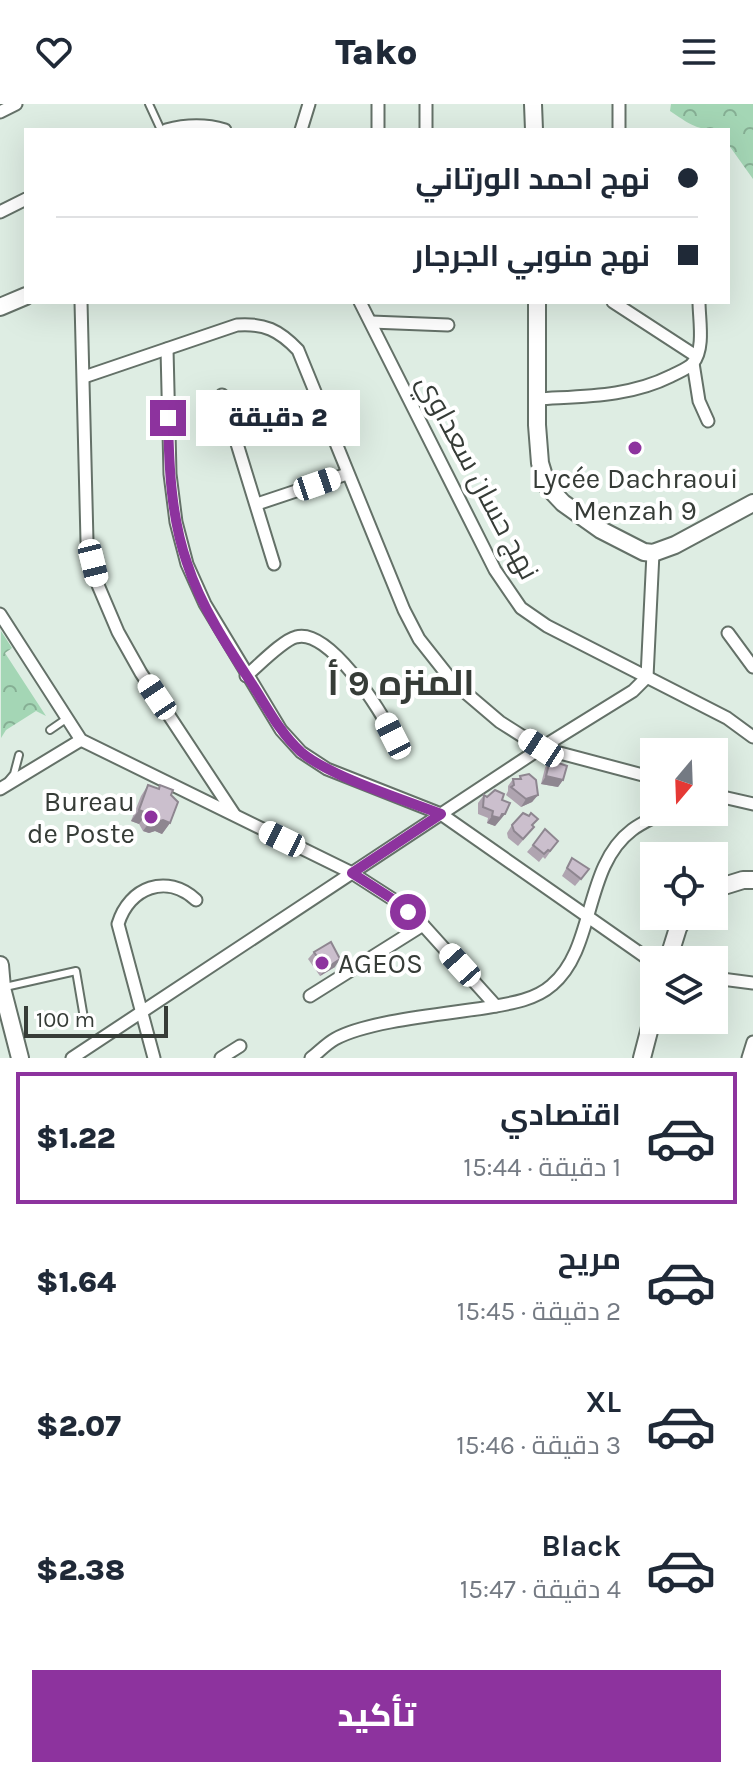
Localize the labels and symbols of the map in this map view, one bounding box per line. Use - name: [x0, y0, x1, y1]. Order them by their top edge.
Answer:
- street label: نهج حسان سعداوي: [406, 369, 546, 587]
- callout: 2 دقيقة: [196, 390, 360, 446]
- route end: [150, 400, 186, 436]
- marker: Lycée Dachraoui Menzah 9: [626, 439, 644, 457]
- place label: Lycée Dachraoui Menzah 9: [532, 462, 738, 527]
- car: [290, 465, 344, 503]
- car: [76, 537, 110, 589]
- district label: المنزه 9 أ: [327, 659, 475, 704]
- car: [134, 670, 180, 724]
- car: [371, 709, 415, 763]
- car: [514, 725, 568, 771]
- north arrow: [640, 738, 728, 826]
- place label: Bureau de Poste: [27, 785, 135, 850]
- marker: Bureau de Poste: [142, 808, 160, 826]
- car: [255, 818, 309, 860]
- route start: [390, 894, 426, 930]
- car: [435, 939, 485, 991]
- place label: AGEOS: [338, 947, 423, 980]
- marker: AGEOS: [313, 954, 331, 972]
- scale bar: [24, 1002, 168, 1038]

